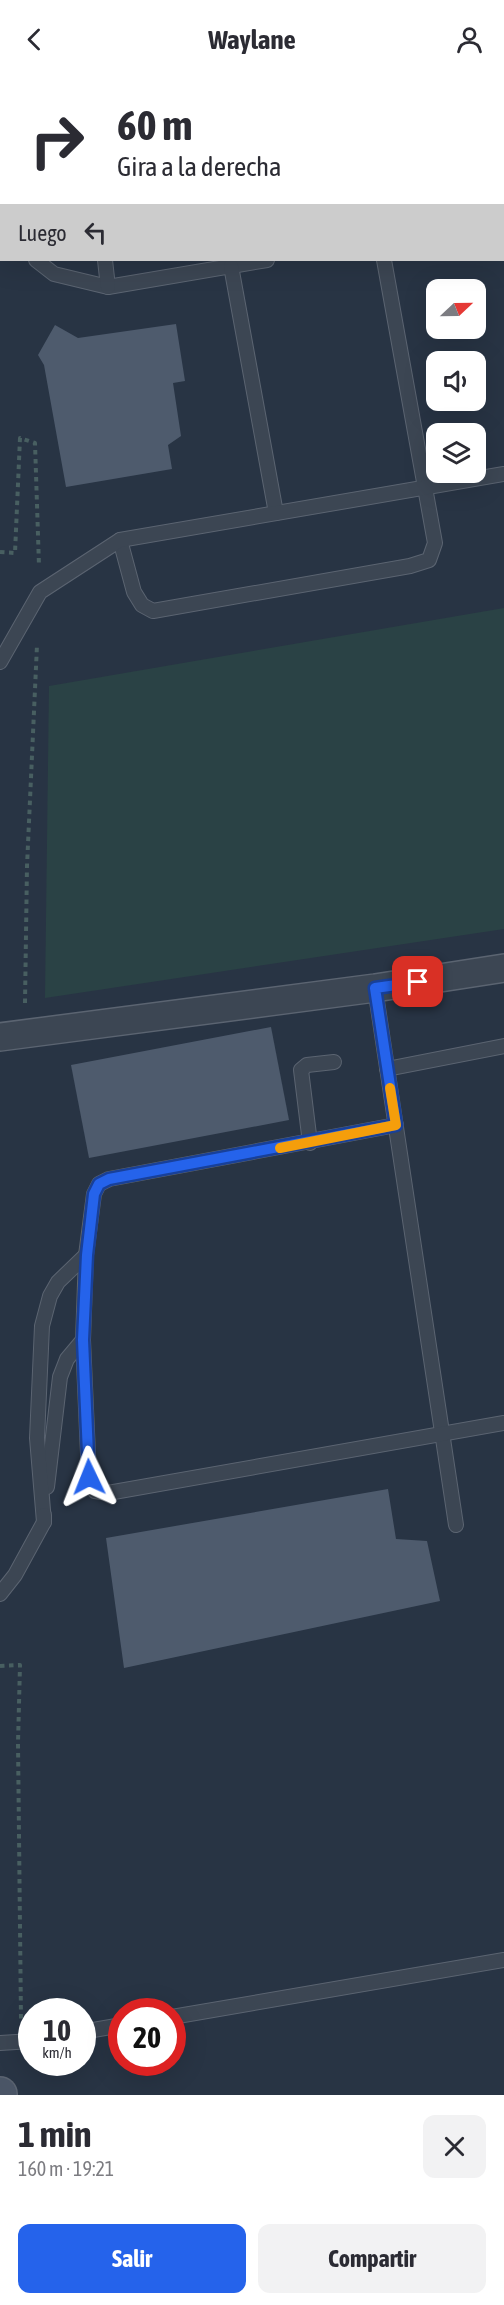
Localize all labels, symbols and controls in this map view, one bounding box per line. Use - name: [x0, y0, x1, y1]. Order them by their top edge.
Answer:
- icon: back: [18, 23, 51, 56]
- icon: person: [453, 23, 486, 56]
- text: Waylane: [208, 24, 296, 55]
- text: 60 m: [117, 101, 192, 149]
- icon: right: [18, 102, 96, 180]
- text: Gira a la derecha: [117, 151, 282, 182]
- icon: left: [79, 216, 112, 249]
- text: Luego: [18, 220, 67, 246]
- north arrow: [426, 279, 486, 339]
- map controls: [426, 279, 486, 483]
- button: sound: [426, 351, 486, 411]
- button: layers: [426, 423, 486, 483]
- pin: [392, 956, 443, 1007]
- icon: arrive: [401, 965, 434, 998]
- position arrow: [57, 1445, 121, 1509]
- speed limit sign: 20: [108, 1998, 186, 2076]
- text: 10: [43, 2013, 71, 2047]
- text: km/h: [42, 2044, 72, 2061]
- text: 1 min: [18, 2113, 92, 2155]
- button: close: [423, 2115, 486, 2178]
- text: 160 m · 19:21: [18, 2157, 114, 2180]
- button: Salir: [18, 2224, 246, 2293]
- button: Compartir: [258, 2224, 486, 2293]

